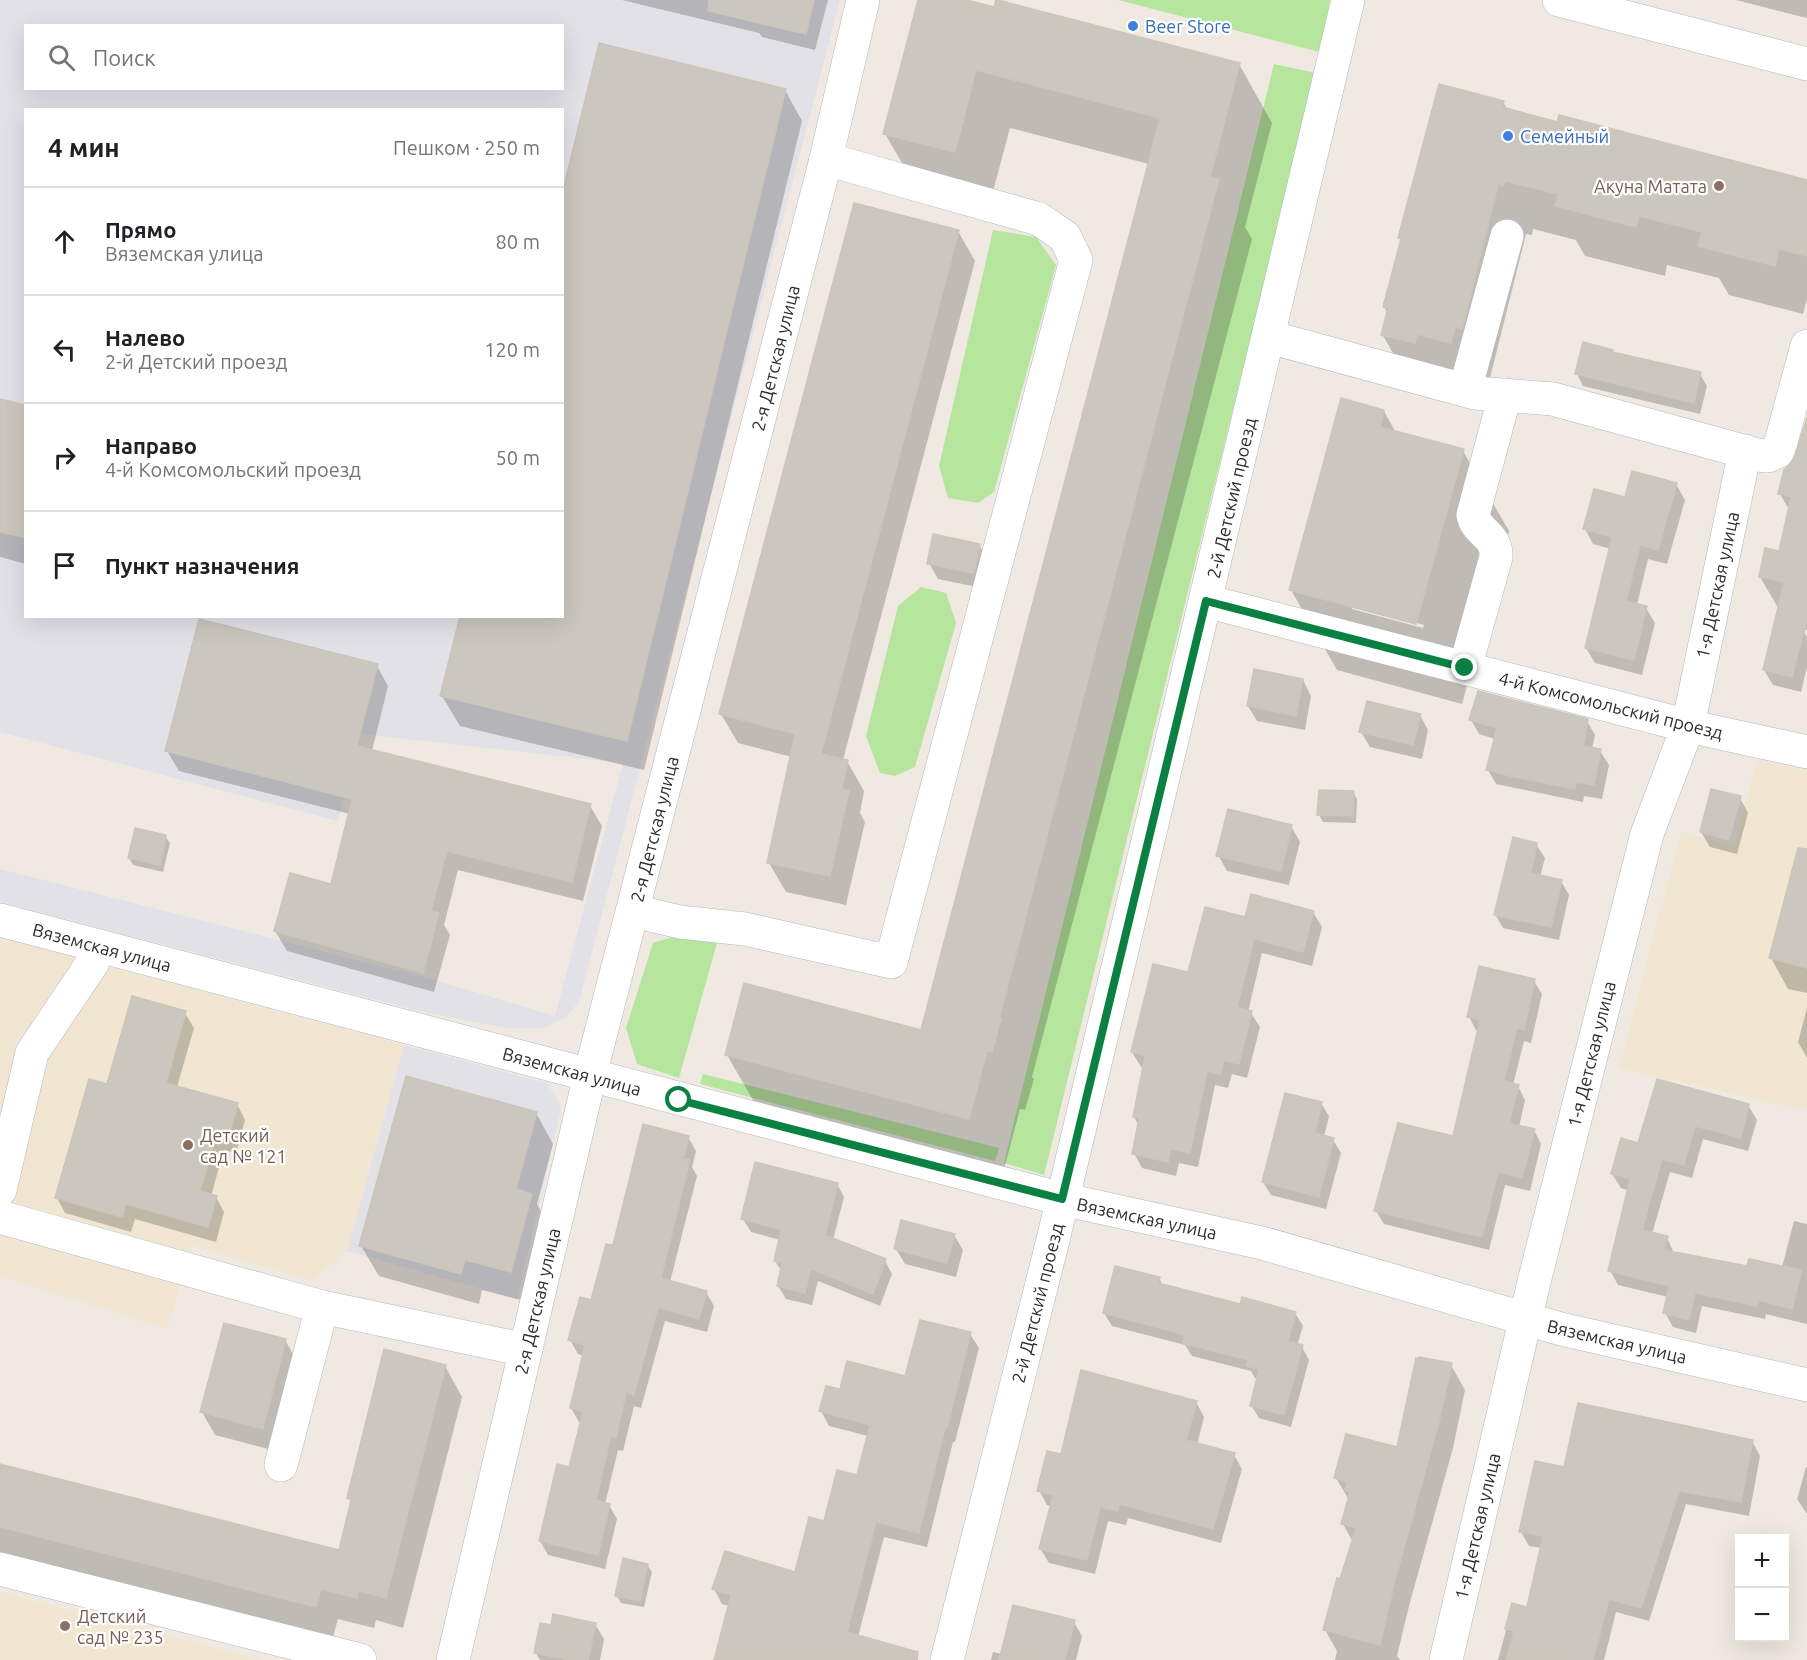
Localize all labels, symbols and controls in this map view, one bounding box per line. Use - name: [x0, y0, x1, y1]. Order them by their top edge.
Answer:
- place label: Beer Store: [1145, 16, 1231, 36]
- marker: Beer Store: [1126, 19, 1140, 33]
- search box: [24, 24, 564, 90]
- icon: search: [45, 41, 78, 74]
- text: Поиск: [93, 45, 156, 70]
- place label: Семейный: [1520, 126, 1609, 146]
- marker: Семейный: [1501, 129, 1515, 143]
- text: 4 мин: [48, 133, 120, 162]
- text: Пешком · 250 m: [393, 136, 540, 159]
- place label: Акуна Матата: [1594, 176, 1707, 196]
- marker: Акуна Матата: [1712, 179, 1726, 193]
- text: Прямо: [105, 217, 176, 242]
- icon: ahead: [48, 225, 81, 258]
- text: 80 m: [496, 230, 540, 253]
- text: Вяземская улица: [105, 242, 264, 265]
- street label: 2-я Детская улица: [747, 283, 803, 433]
- text: Налево: [105, 325, 185, 350]
- icon: left: [48, 333, 81, 366]
- text: 120 m: [484, 338, 540, 361]
- text: 2-й Детский проезд: [105, 350, 287, 373]
- street label: 2-й Детский проезд: [1203, 415, 1259, 580]
- text: Направо: [105, 433, 197, 458]
- icon: right: [48, 441, 81, 474]
- text: 50 m: [496, 446, 540, 469]
- text: 4-й Комсомольский проезд: [105, 458, 361, 481]
- street label: 1-я Детская улица: [1692, 510, 1742, 660]
- icon: arrive: [48, 549, 81, 582]
- text: Пункт назначения: [105, 553, 299, 578]
- route end: [1451, 654, 1477, 680]
- street label: 4-й Комсомольский проезд: [1497, 667, 1726, 743]
- street label: 2-я Детская улица: [626, 754, 682, 904]
- street label: Вяземская улица: [30, 919, 174, 975]
- street label: 1-я Детская улица: [1563, 979, 1619, 1129]
- street label: Вяземская улица: [500, 1043, 644, 1099]
- route start: [665, 1086, 691, 1112]
- place label: Детский сад № 121: [200, 1125, 287, 1166]
- marker: Детский сад № 121: [181, 1138, 195, 1152]
- street label: Вяземская улица: [1075, 1193, 1219, 1243]
- street label: 2-й Детский проезд: [1007, 1220, 1067, 1385]
- street label: 2-я Детская улица: [510, 1226, 564, 1376]
- street label: Вяземская улица: [1545, 1315, 1689, 1367]
- street label: 1-я Детская улица: [1450, 1451, 1504, 1601]
- map controls: [1735, 1534, 1789, 1642]
- button: +: [1735, 1534, 1789, 1588]
- button: −: [1735, 1588, 1789, 1642]
- place label: Детский сад № 235: [77, 1606, 164, 1647]
- marker: Детский сад № 235: [58, 1619, 72, 1633]

